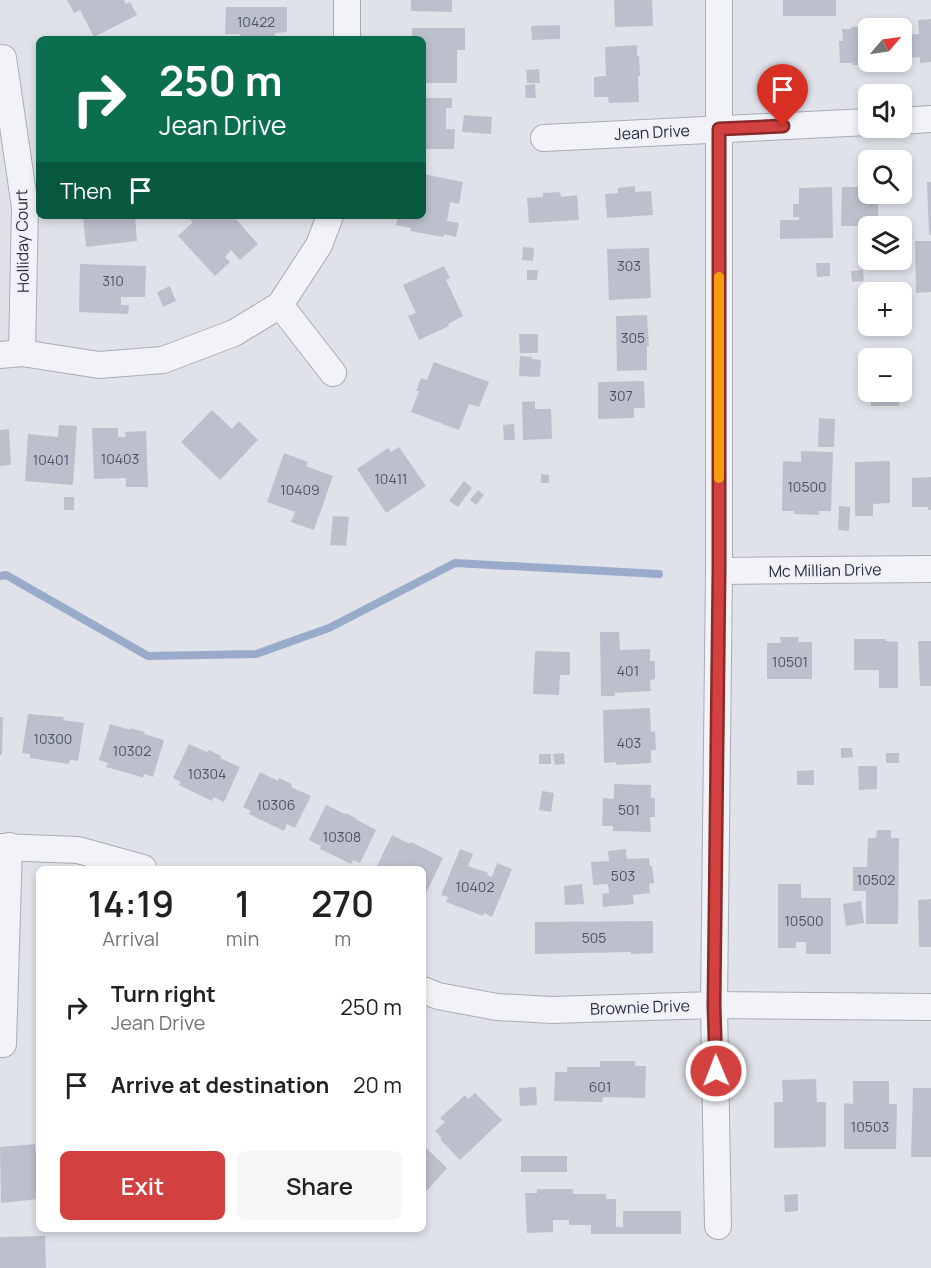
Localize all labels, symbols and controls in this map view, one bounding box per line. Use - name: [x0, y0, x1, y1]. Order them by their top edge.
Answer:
- house number: 10422: [237, 12, 275, 31]
- north arrow: [858, 18, 912, 72]
- map controls: [858, 18, 912, 402]
- text: 250 m: [159, 51, 282, 109]
- icon: right: [60, 60, 138, 138]
- pin: [757, 64, 808, 126]
- icon: arrive: [766, 73, 799, 106]
- button: sound: [858, 84, 912, 138]
- text: Jean Drive: [159, 106, 287, 143]
- street label: Jean Drive: [614, 119, 690, 145]
- button: search: [858, 150, 912, 204]
- icon: arrive: [124, 174, 157, 207]
- text: Then: [60, 176, 112, 206]
- street label: Holliday Court: [10, 189, 34, 293]
- button: layers: [858, 216, 912, 270]
- house number: 303: [617, 256, 641, 275]
- house number: 310: [102, 271, 124, 290]
- button: +: [858, 282, 912, 336]
- house number: 305: [621, 328, 645, 347]
- button: −: [858, 348, 912, 402]
- house number: 307: [609, 386, 633, 405]
- house number: 10403: [101, 449, 139, 468]
- house number: 10401: [33, 450, 69, 469]
- house number: 10411: [374, 469, 408, 488]
- house number: 10500: [787, 477, 827, 496]
- house number: 10409: [280, 480, 320, 499]
- street label: Mc Millian Drive: [768, 558, 882, 582]
- house number: 10501: [772, 652, 808, 671]
- house number: 401: [617, 661, 639, 680]
- house number: 10300: [34, 729, 72, 748]
- house number: 403: [617, 733, 641, 752]
- house number: 10302: [113, 741, 151, 760]
- house number: 10304: [188, 764, 226, 783]
- house number: 10306: [257, 795, 295, 814]
- house number: 501: [618, 800, 640, 819]
- house number: 10308: [323, 827, 361, 846]
- house number: 503: [611, 866, 635, 885]
- house number: 10502: [857, 870, 895, 889]
- house number: 10402: [456, 877, 494, 896]
- text: 14:19: [88, 879, 174, 928]
- text: 1: [235, 879, 250, 928]
- text: 270: [311, 879, 374, 928]
- house number: 10500: [784, 911, 824, 930]
- text: Arrival: [102, 925, 159, 952]
- text: min: [226, 925, 259, 952]
- text: m: [334, 925, 351, 952]
- house number: 505: [582, 928, 606, 947]
- text: Turn right: [111, 979, 216, 1009]
- icon: right: [60, 991, 93, 1024]
- text: 250 m: [340, 992, 402, 1022]
- street label: Brownie Drive: [590, 994, 690, 1020]
- text: Jean Drive: [111, 1009, 206, 1036]
- position arrow: [684, 1039, 748, 1103]
- icon: arrive: [60, 1069, 93, 1102]
- text: Arrive at destination: [111, 1070, 329, 1100]
- text: 20 m: [353, 1070, 402, 1100]
- house number: 601: [589, 1077, 611, 1096]
- house number: 10503: [851, 1117, 889, 1136]
- button: Exit: [60, 1151, 225, 1220]
- button: Share: [237, 1151, 402, 1220]

